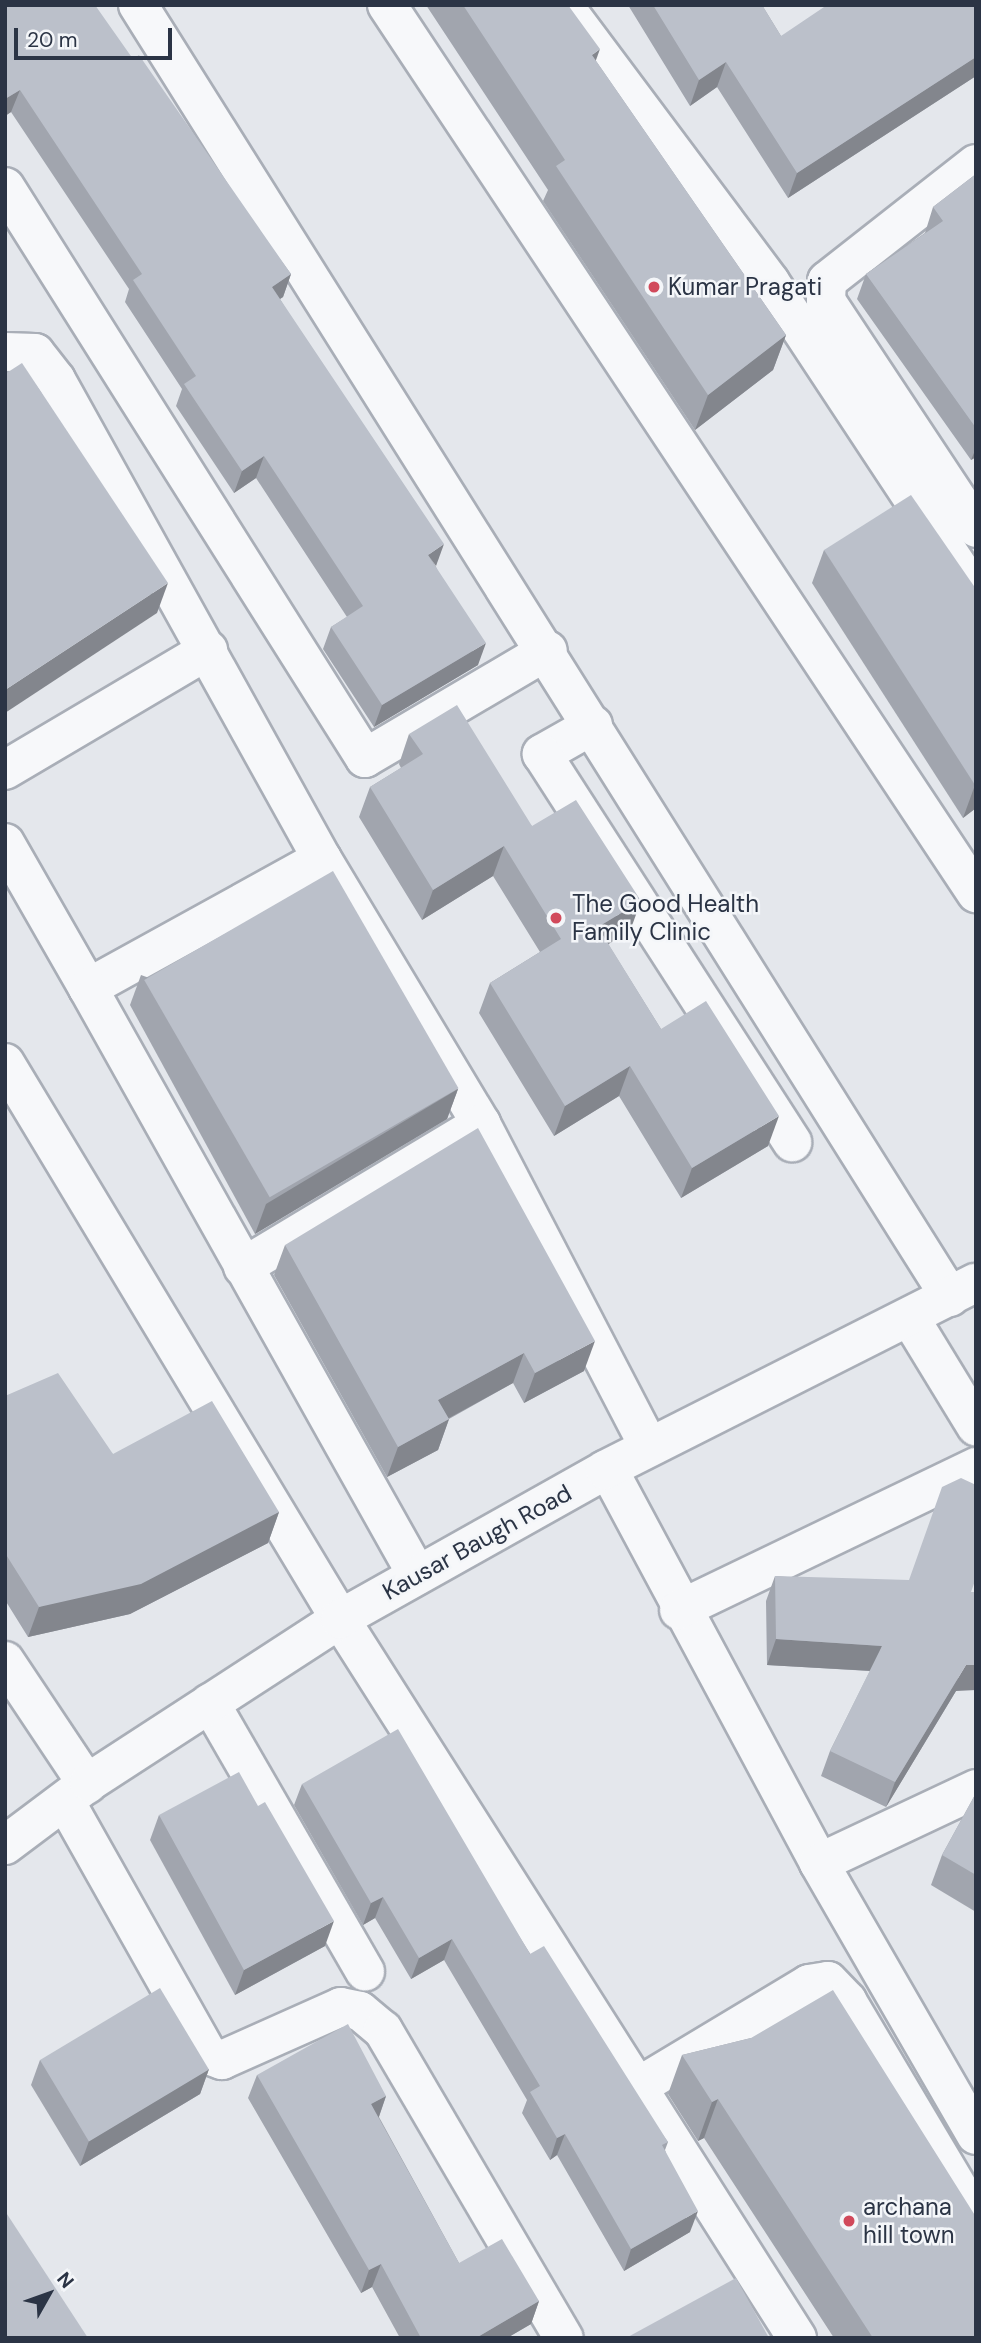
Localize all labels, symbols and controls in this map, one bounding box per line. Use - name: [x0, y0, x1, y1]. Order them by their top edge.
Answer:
- scale bar: [18, 14, 175, 58]
- text: 20 m: [27, 26, 78, 54]
- place label: Kumar Pragati: [668, 273, 822, 301]
- marker: Kumar Pragati: [646, 279, 662, 295]
- place label: The Good Health Family Clinic: [572, 890, 759, 946]
- marker: The Good Health Family Clinic: [546, 908, 566, 928]
- street label: Kausar Baugh Road: [378, 1478, 576, 1606]
- place label: archana hill town: [863, 2193, 955, 2249]
- marker: archana hill town: [841, 2213, 857, 2229]
- north arrow: [14, 2259, 84, 2329]
- text: N: [51, 2267, 79, 2294]

